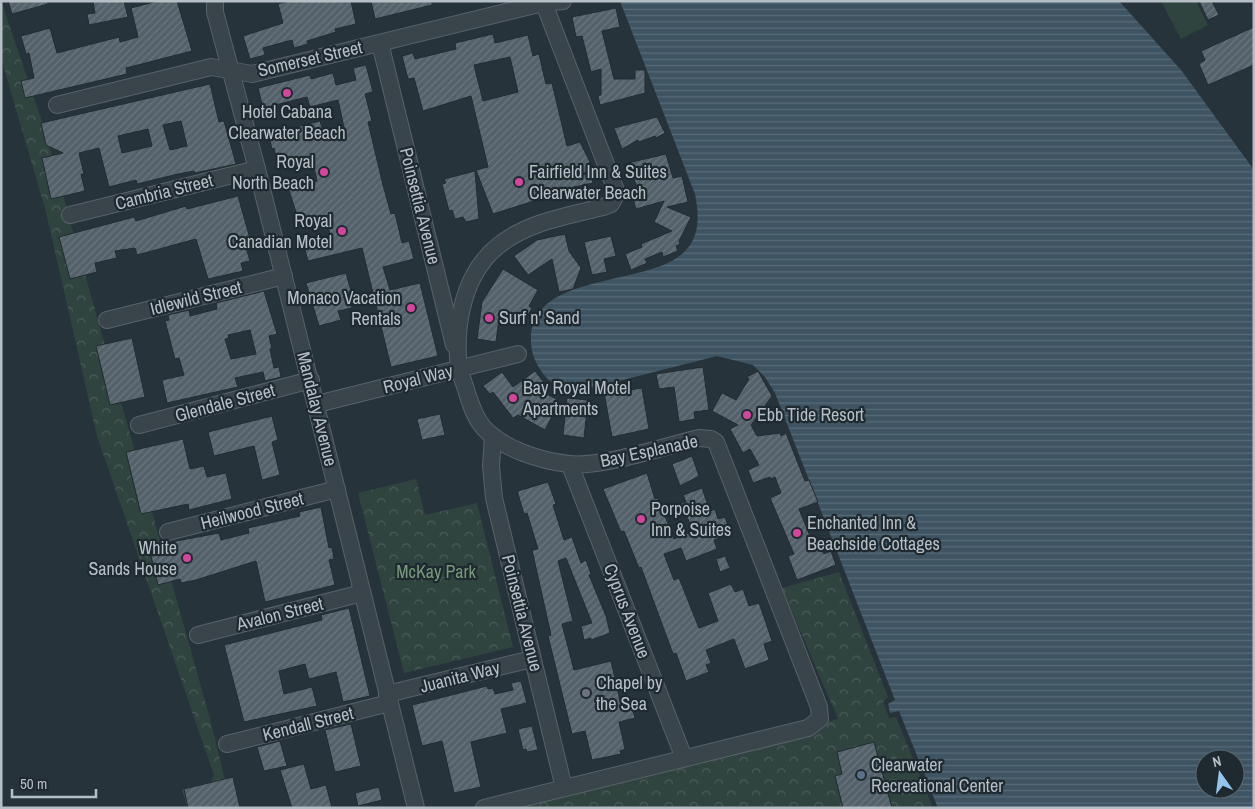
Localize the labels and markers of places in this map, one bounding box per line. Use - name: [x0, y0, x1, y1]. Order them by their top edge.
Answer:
- marker: Hotel Cabana Clearwater Beach: [281, 87, 293, 99]
- place label: Hotel Cabana Clearwater Beach: [228, 99, 346, 145]
- place label: Royal North Beach: [232, 149, 314, 195]
- place label: Fairfield Inn & Suites Clearwater Beach: [529, 159, 667, 205]
- marker: Royal North Beach: [318, 166, 330, 178]
- marker: Fairfield Inn & Suites Clearwater Beach: [513, 176, 525, 188]
- place label: Royal Canadian Motel: [228, 208, 332, 254]
- marker: Royal Canadian Motel: [336, 225, 348, 237]
- place label: Monaco Vacation Rentals: [287, 285, 401, 331]
- marker: Monaco Vacation Rentals: [405, 302, 417, 314]
- place label: Surf n' Sand: [499, 305, 580, 330]
- marker: Surf n' Sand: [483, 312, 495, 324]
- place label: Bay Royal Motel Apartments: [522, 375, 630, 421]
- marker: Bay Royal Motel Apartments: [507, 392, 519, 404]
- place label: Ebb Tide Resort: [757, 402, 864, 427]
- marker: Ebb Tide Resort: [741, 409, 753, 421]
- place label: Porpoise Inn & Suites: [651, 496, 731, 542]
- place label: Enchanted Inn & Beachside Cottages: [807, 510, 940, 556]
- marker: Porpoise Inn & Suites: [635, 513, 647, 525]
- marker: Enchanted Inn & Beachside Cottages: [791, 527, 803, 539]
- place label: White Sands House: [88, 535, 177, 581]
- marker: White Sands House: [181, 552, 193, 564]
- place label: Chapel by the Sea: [596, 670, 663, 716]
- marker: Chapel by the Sea: [580, 687, 592, 699]
- place label: Clearwater Recreational Center: [871, 752, 1003, 798]
- marker: Clearwater Recreational Center: [855, 769, 867, 781]

